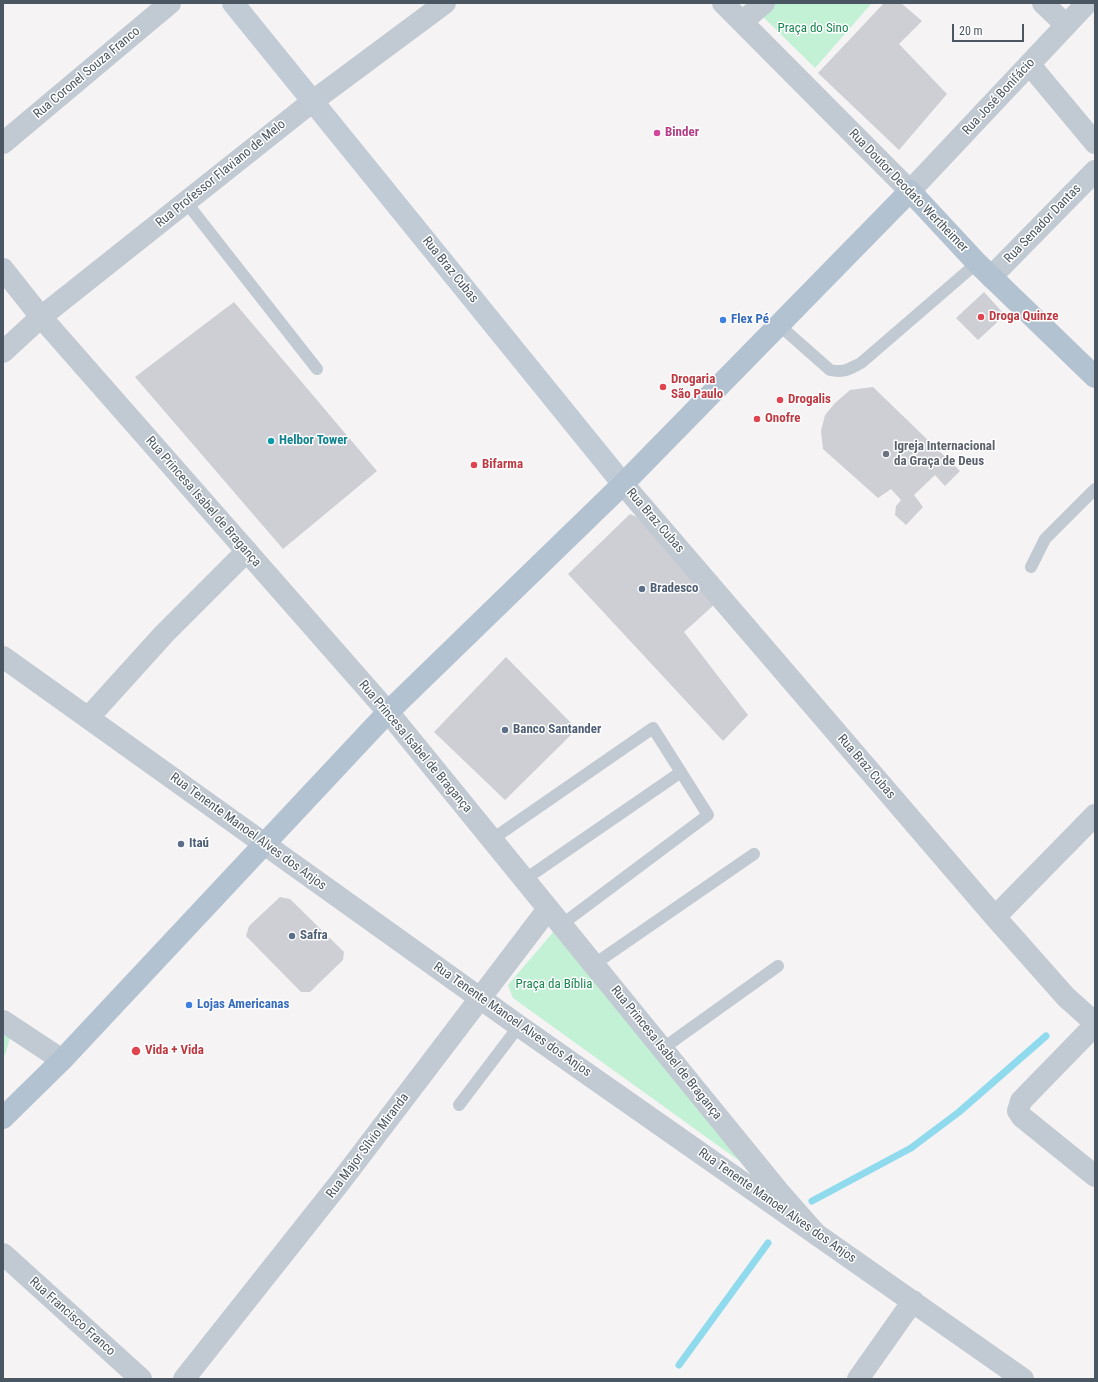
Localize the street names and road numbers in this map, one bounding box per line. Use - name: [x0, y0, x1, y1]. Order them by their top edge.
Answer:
- street label: Rua Coronel Souza Franco: [31, 24, 143, 122]
- street label: Rua José Bonifácio: [960, 55, 1038, 139]
- street label: Rua Professor Flaviano de Melo: [153, 117, 289, 231]
- street label: Rua Doutor Deodato Wertheimer: [845, 126, 971, 256]
- street label: Rua Senador Dantas: [1001, 181, 1085, 267]
- street label: Rua Braz Cubas: [419, 234, 481, 306]
- street label: Rua Princesa Isabel de Bragança: [142, 434, 264, 570]
- street label: Rua Braz Cubas: [623, 486, 687, 556]
- street label: Rua Princesa Isabel de Bragança: [355, 678, 475, 816]
- street label: Rua Braz Cubas: [834, 732, 898, 802]
- street label: Rua Tenente Manoel Alves dos Anjos: [167, 770, 329, 894]
- street label: Rua Tenente Manoel Alves dos Anjos: [430, 959, 594, 1081]
- street label: Rua Princesa Isabel de Bragança: [607, 983, 725, 1123]
- street label: Rua Major Sílvio Miranda: [323, 1090, 413, 1202]
- street label: Rua Tenente Manoel Alves dos Anjos: [695, 1145, 859, 1267]
- street label: Rua Francisco Franco: [26, 1274, 118, 1360]

